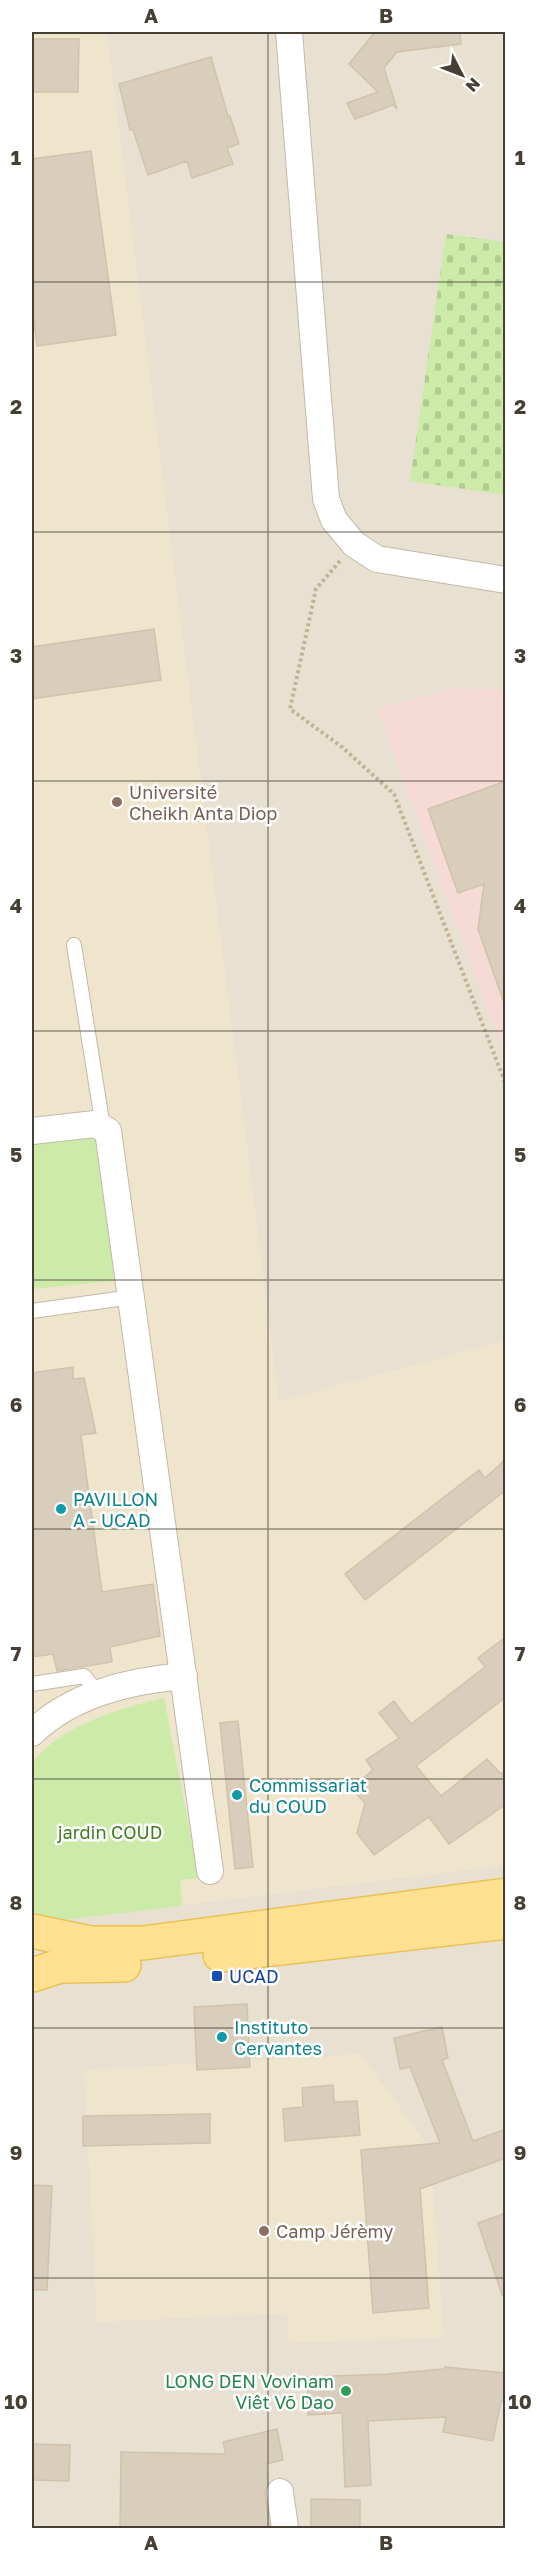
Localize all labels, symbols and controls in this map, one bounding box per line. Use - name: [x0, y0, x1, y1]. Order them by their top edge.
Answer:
- text: A: [144, 3, 158, 27]
- text: B: [379, 3, 393, 27]
- north arrow: [432, 45, 492, 105]
- text: N: [462, 74, 485, 96]
- text: 1: [11, 145, 21, 169]
- text: 1: [515, 145, 525, 169]
- text: 2: [10, 394, 22, 418]
- text: 2: [514, 394, 526, 418]
- text: 3: [10, 643, 22, 667]
- text: 3: [514, 643, 526, 667]
- place label: Université Cheikh Anta Diop: [129, 781, 277, 824]
- marker: Université Cheikh Anta Diop: [110, 795, 124, 809]
- text: 4: [10, 893, 22, 917]
- text: 4: [514, 893, 526, 917]
- text: 5: [10, 1142, 22, 1166]
- text: 5: [514, 1142, 526, 1166]
- text: 6: [10, 1392, 22, 1416]
- text: 6: [514, 1392, 526, 1416]
- place label: PAVILLON A - UCAD: [73, 1488, 158, 1531]
- marker: PAVILLON A - UCAD: [54, 1502, 68, 1516]
- text: 7: [11, 1641, 22, 1665]
- text: 7: [515, 1641, 526, 1665]
- place label: Commissariat du COUD: [249, 1774, 367, 1817]
- marker: Commissariat du COUD: [230, 1788, 244, 1802]
- park label: jardin COUD: [57, 1821, 162, 1843]
- text: 8: [10, 1890, 22, 1914]
- text: 8: [514, 1890, 526, 1914]
- place label: UCAD: [229, 1965, 279, 1987]
- marker: UCAD: [210, 1969, 224, 1983]
- place label: Instituto Cervantes: [234, 2016, 322, 2059]
- marker: Instituto Cervantes: [215, 2030, 229, 2044]
- text: 9: [10, 2140, 22, 2164]
- text: 9: [514, 2140, 526, 2164]
- place label: Camp Jérèmy: [276, 2220, 393, 2242]
- marker: Camp Jérèmy: [257, 2224, 271, 2238]
- place label: LONG DEN Vovinam Viêt Võ Dao: [165, 2370, 334, 2413]
- marker: LONG DEN Vovinam Viêt Võ Dao: [339, 2384, 353, 2398]
- text: 10: [4, 2389, 28, 2413]
- text: 10: [508, 2389, 532, 2413]
- text: A: [144, 2530, 158, 2554]
- text: B: [379, 2530, 393, 2554]

